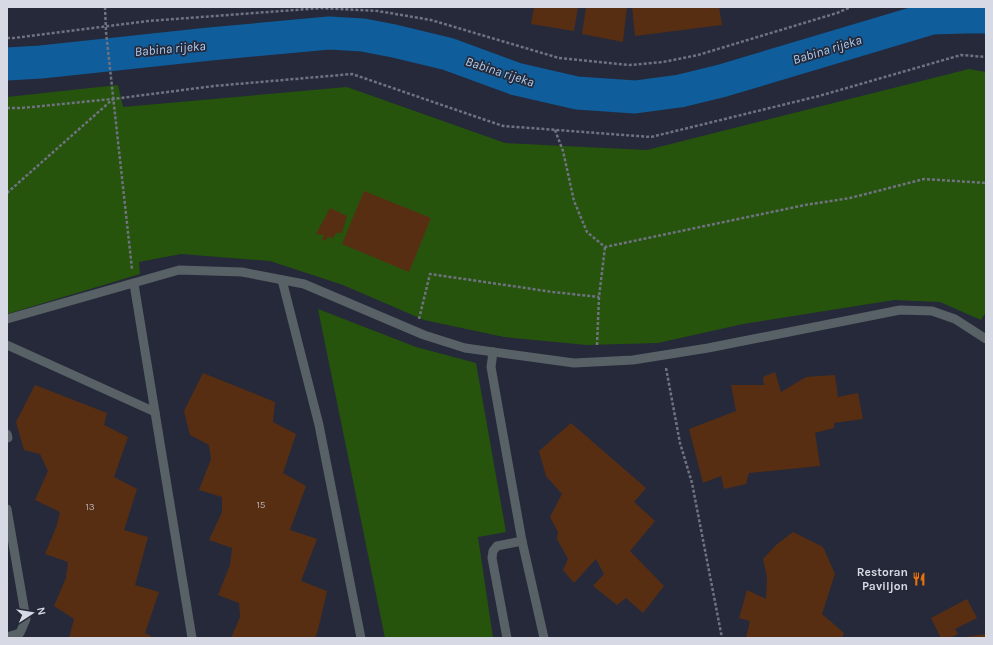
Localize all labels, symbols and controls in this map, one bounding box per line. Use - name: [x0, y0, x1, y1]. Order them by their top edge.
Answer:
- water label: Babina rijeka: [791, 32, 864, 67]
- water label: Babina rijeka: [134, 38, 207, 59]
- water label: Babina rijeka: [464, 53, 537, 90]
- house number: 15: [257, 499, 266, 511]
- house number: 13: [85, 501, 95, 513]
- place label: Restoran Paviljon: [857, 565, 908, 593]
- restaurant icon: Restoran Paviljon: [911, 571, 927, 587]
- north arrow: [12, 593, 52, 633]
- text: N: [34, 606, 48, 616]

